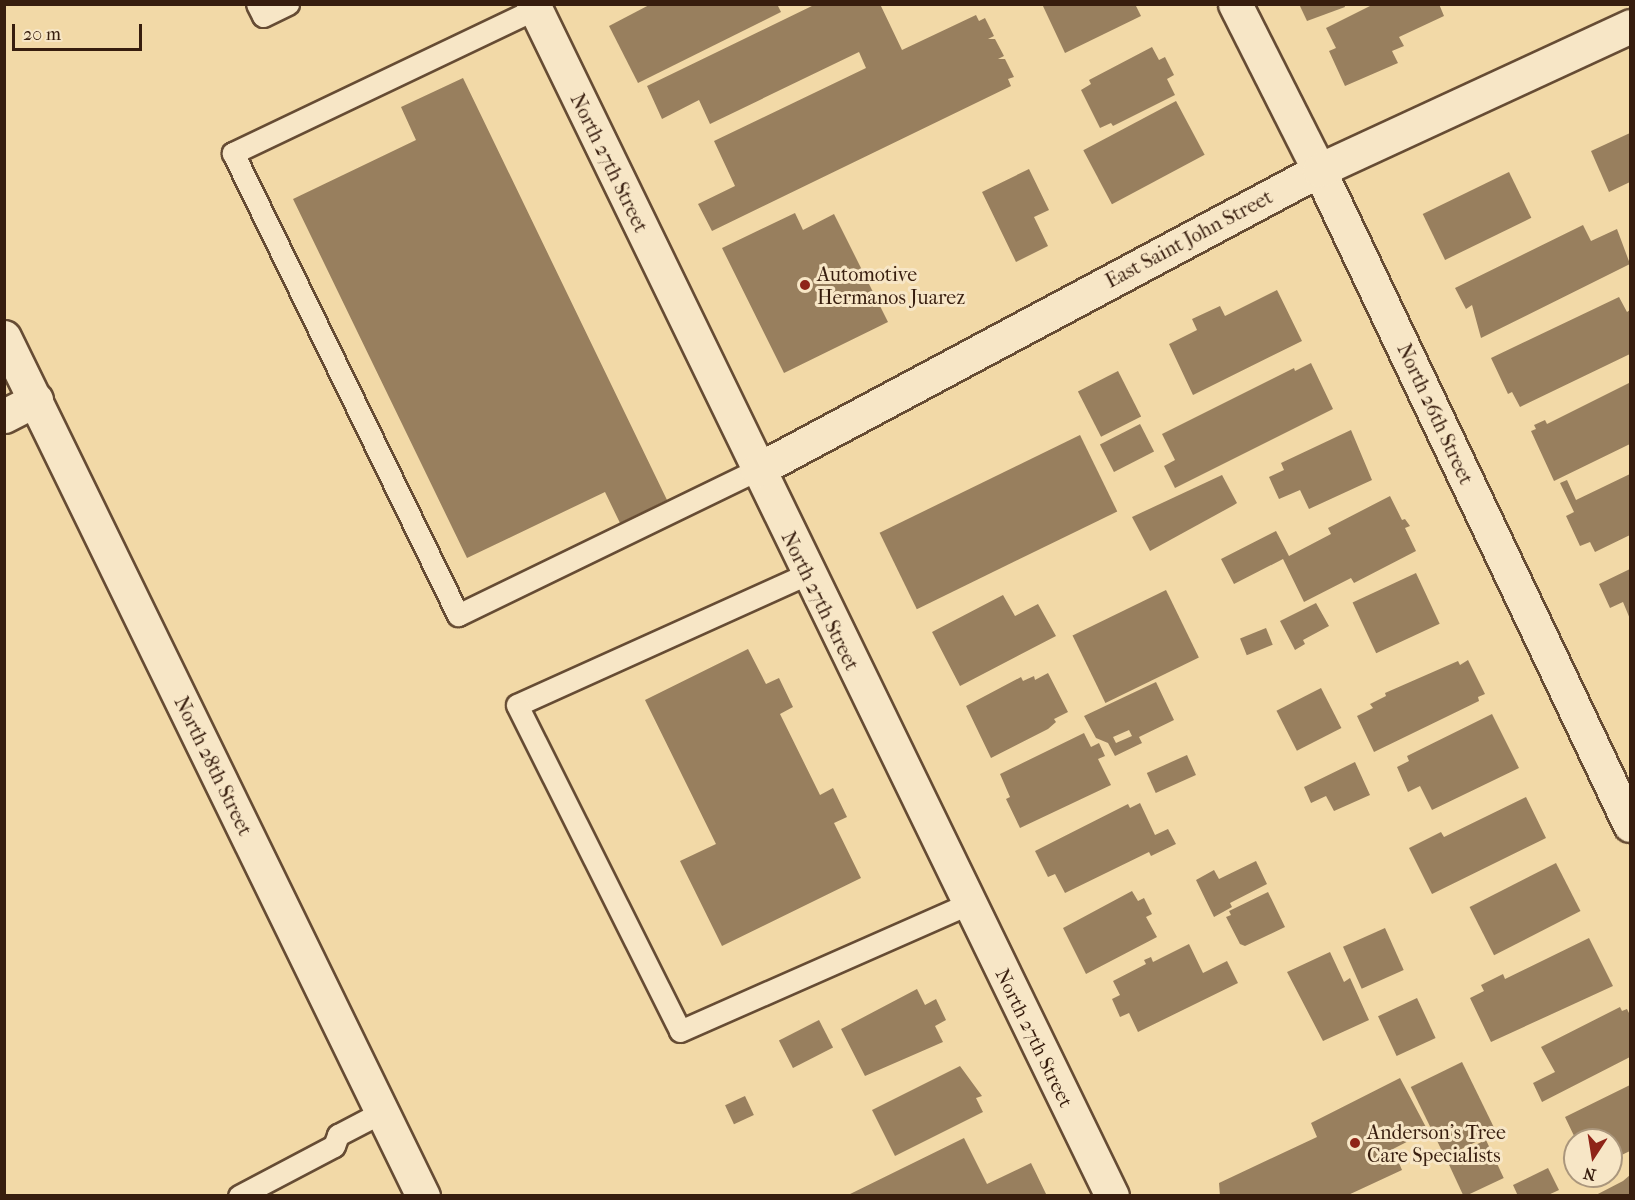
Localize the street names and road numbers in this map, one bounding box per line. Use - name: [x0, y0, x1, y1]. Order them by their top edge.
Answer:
- street label: North 27th Street: [565, 90, 653, 236]
- street label: East Saint John Street: [1101, 185, 1277, 293]
- street label: North 26th Street: [1392, 340, 1478, 488]
- street label: North 27th Street: [776, 528, 864, 674]
- street label: North 28th Street: [169, 692, 257, 840]
- street label: North 27th Street: [990, 965, 1078, 1111]

